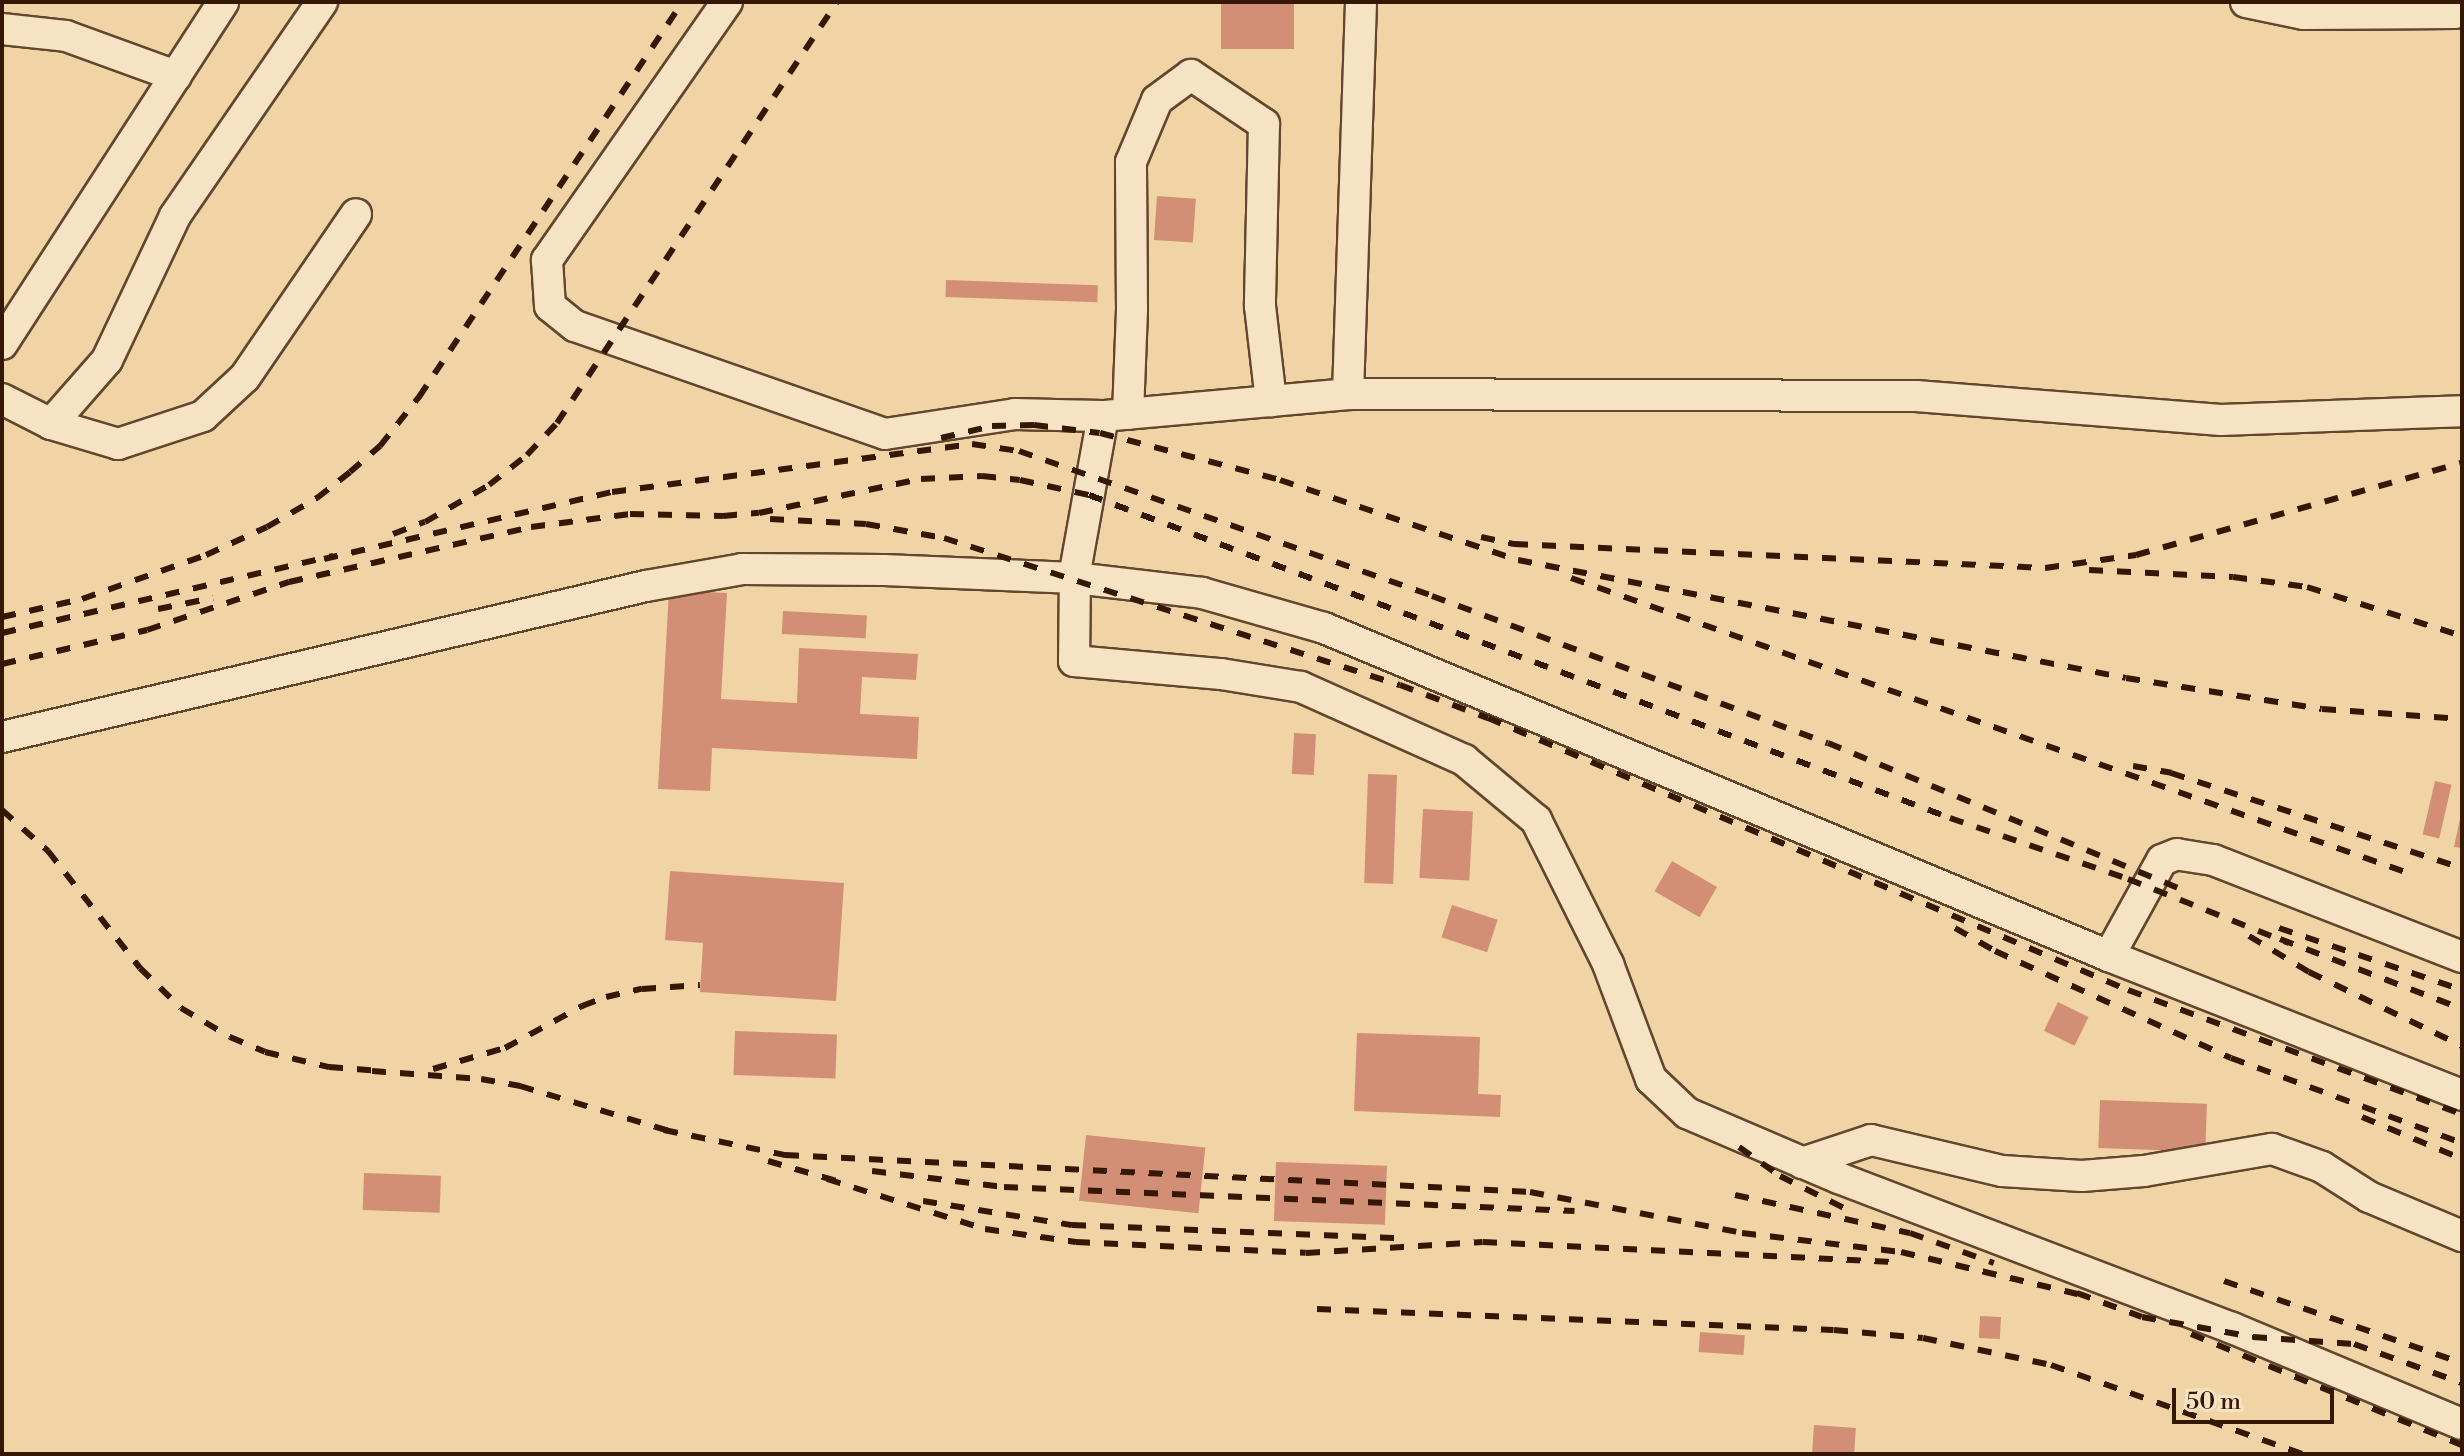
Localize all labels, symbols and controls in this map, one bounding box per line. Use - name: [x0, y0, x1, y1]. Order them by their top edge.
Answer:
- scale bar: [2176, 1372, 2338, 1422]
- text: 50 m: [2186, 1387, 2241, 1417]

